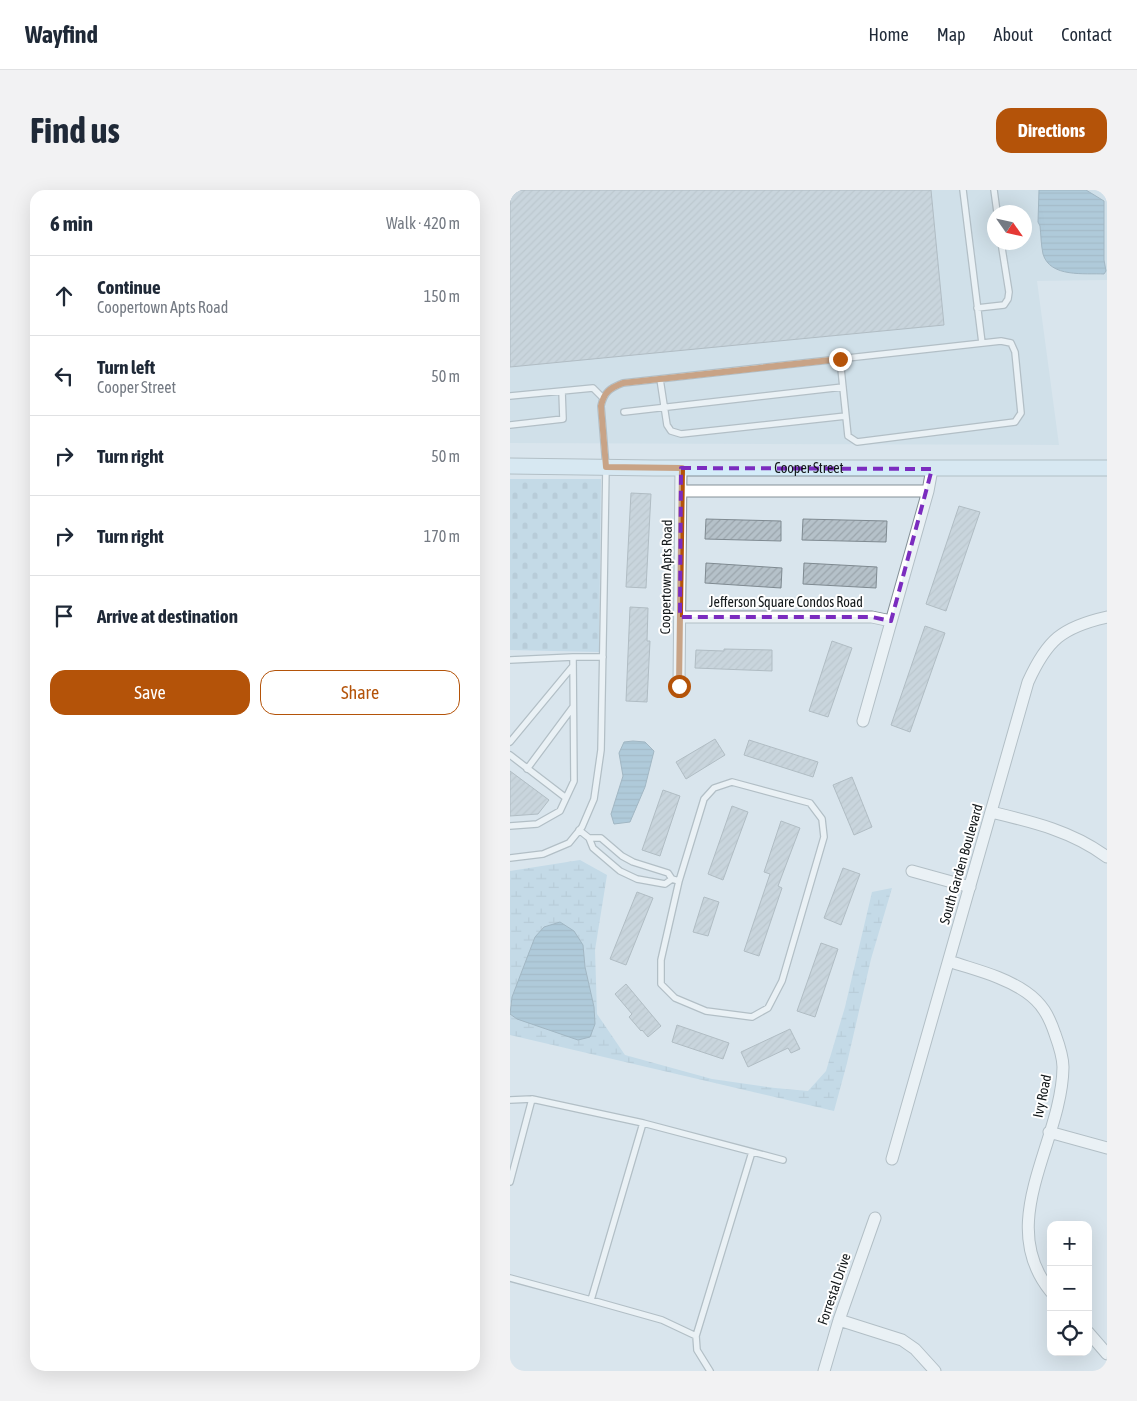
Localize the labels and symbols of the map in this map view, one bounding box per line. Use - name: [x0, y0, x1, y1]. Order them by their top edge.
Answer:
- north arrow: [987, 205, 1032, 250]
- route end: [829, 348, 852, 371]
- street label: Cooper Street: [774, 460, 844, 476]
- street label: Coopertown Apts Road: [657, 519, 675, 635]
- street label: Jefferson Square Condos Road: [709, 594, 863, 610]
- route start: [668, 675, 691, 698]
- street label: South Garden Boulevard: [936, 802, 986, 926]
- street label: Ivy Road: [1030, 1073, 1054, 1119]
- street label: Forrestal Drive: [814, 1251, 854, 1327]

